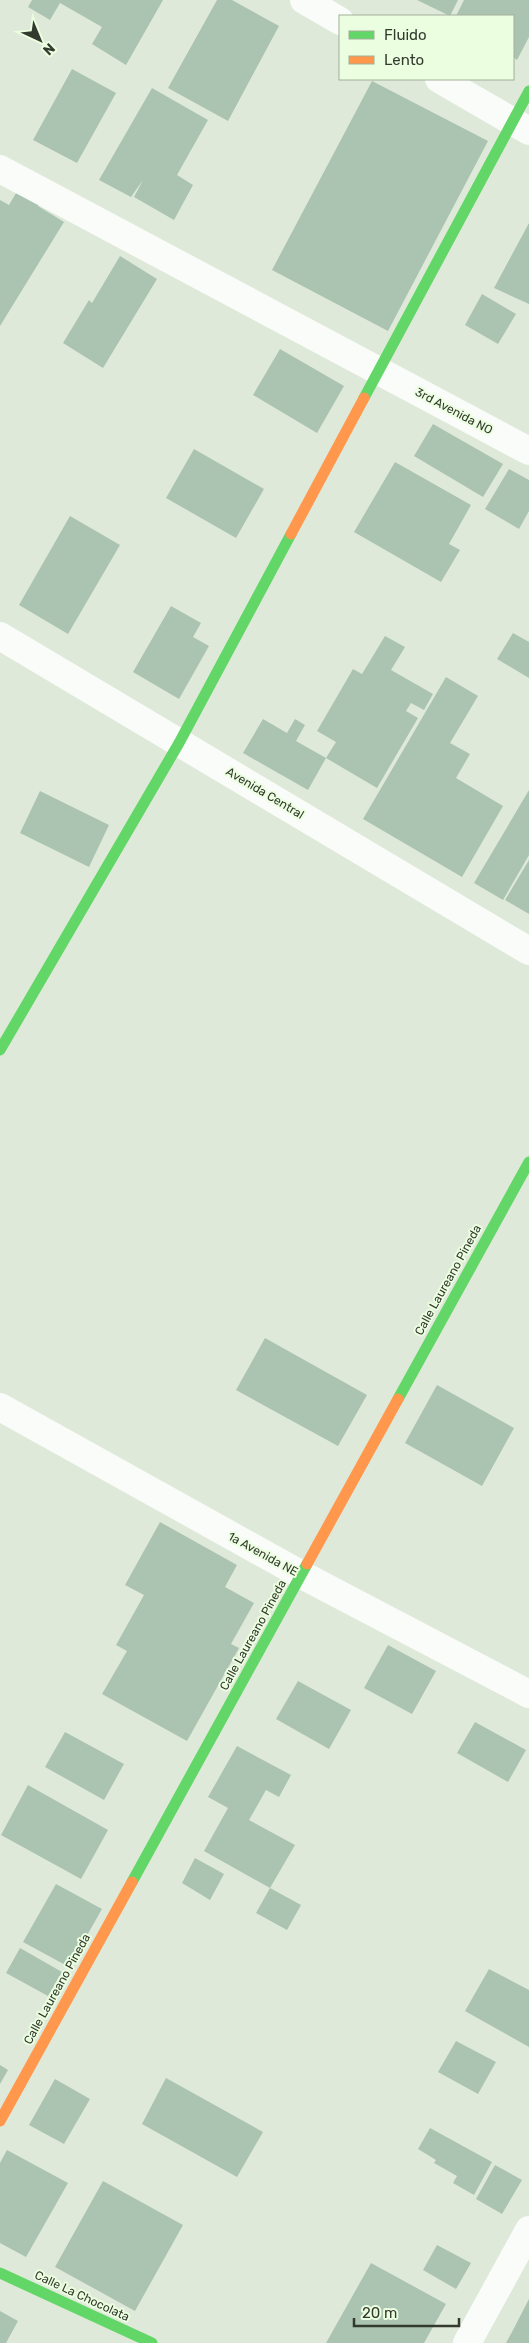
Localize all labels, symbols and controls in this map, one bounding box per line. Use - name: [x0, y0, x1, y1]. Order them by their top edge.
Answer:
- north arrow: [15, 15, 65, 65]
- legend: [339, 15, 514, 80]
- text: Fluido: [384, 26, 427, 44]
- text: N: [39, 39, 58, 59]
- text: Lento: [384, 51, 424, 69]
- street label: 3rd Avenida NO: [413, 385, 495, 437]
- street label: Avenida Central: [224, 764, 307, 822]
- street label: Calle Laureano Pineda: [412, 1222, 484, 1338]
- street label: 1a Avenida NE: [226, 1529, 300, 1579]
- street label: Calle Laureano Pineda: [217, 1577, 289, 1693]
- street label: Calle Laureano Pineda: [21, 1931, 93, 2047]
- street label: Calle La Chocolata: [32, 2268, 132, 2324]
- scale bar: [354, 2296, 459, 2328]
- text: 20 m: [362, 2304, 397, 2322]

